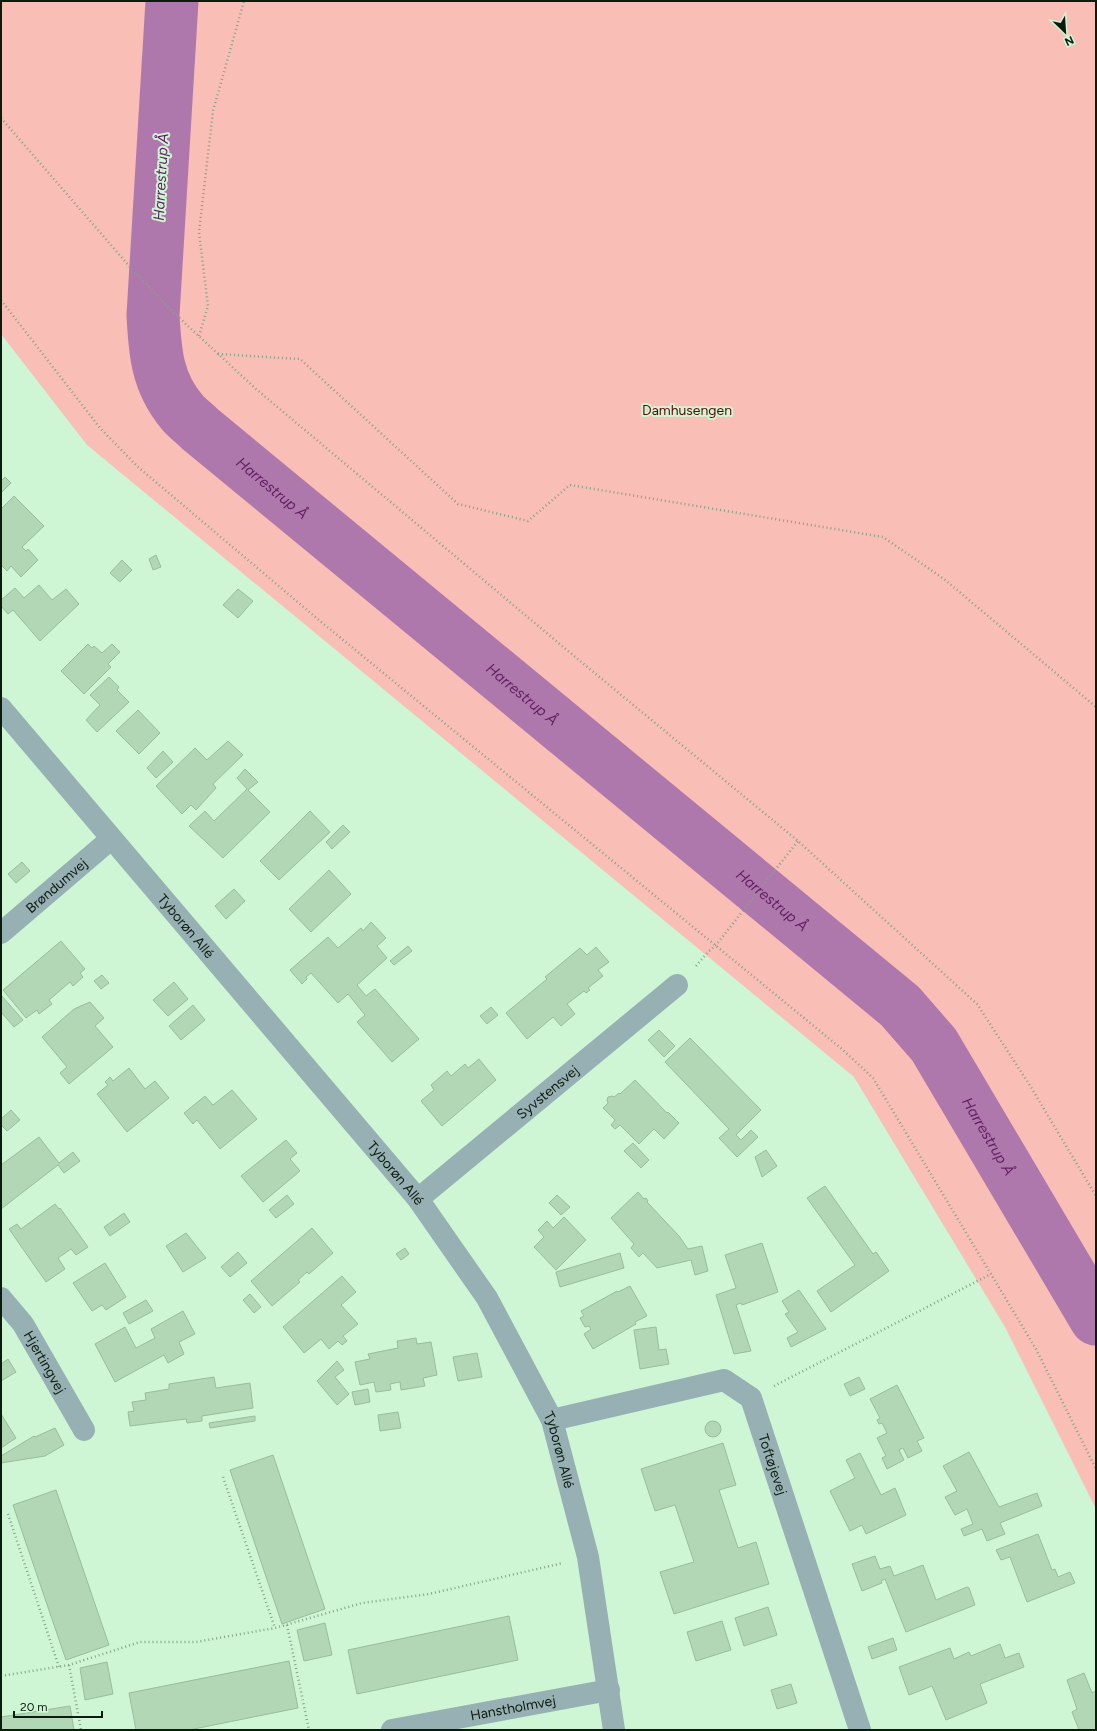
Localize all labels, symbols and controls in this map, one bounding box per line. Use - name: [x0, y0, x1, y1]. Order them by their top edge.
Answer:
- north arrow: [1045, 12, 1085, 52]
- text: N: [1062, 33, 1076, 48]
- water label: Harrestrup Å: [150, 133, 172, 221]
- park label: Damhusengen: [642, 402, 732, 419]
- water label: Harrestrup Å: [232, 453, 312, 523]
- water label: Harrestrup Å: [482, 660, 562, 729]
- street label: Brøndumvej: [23, 855, 91, 917]
- water label: Harrestrup Å: [732, 866, 812, 935]
- street label: Tyborøn Allé: [154, 891, 218, 962]
- street label: Syvstensvej: [513, 1062, 582, 1123]
- water label: Harrestrup Å: [958, 1094, 1018, 1179]
- street label: Tyborøn Allé: [364, 1138, 428, 1209]
- street label: Hjertingvej: [20, 1328, 69, 1397]
- street label: Tyborøn Allé: [540, 1409, 578, 1491]
- street label: Toftøjevej: [754, 1432, 790, 1497]
- street label: Hanstholmvej: [469, 1692, 557, 1724]
- scale bar: [14, 1693, 102, 1719]
- text: 20 m: [20, 1700, 48, 1714]

